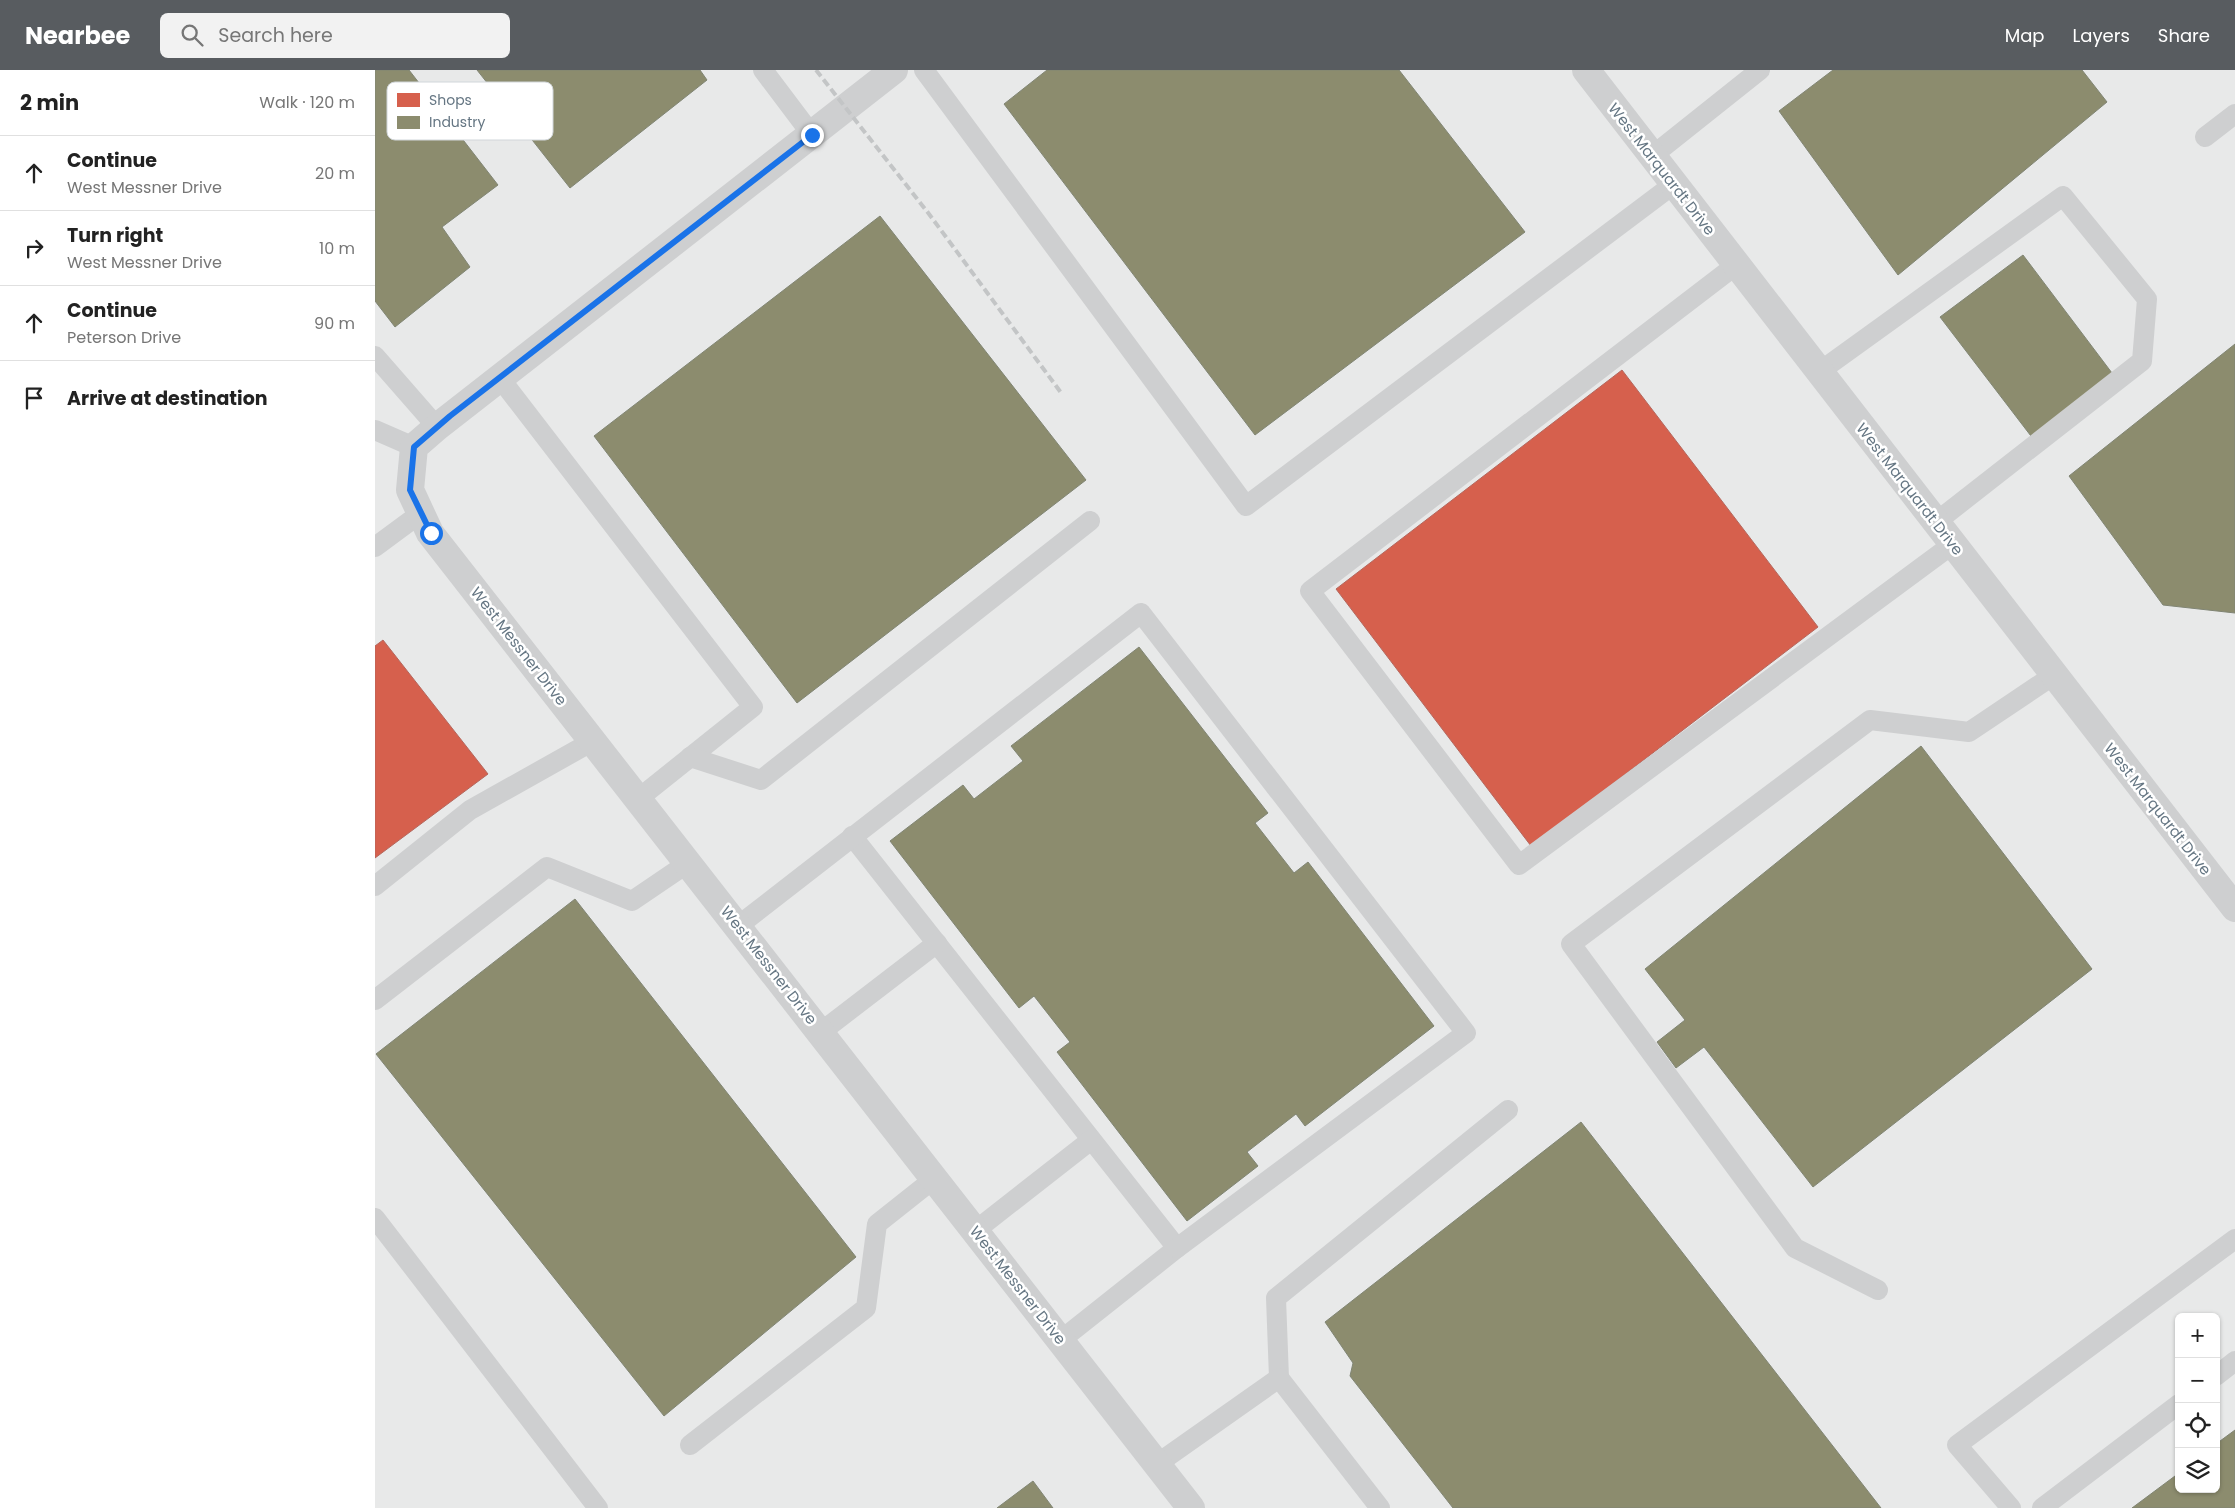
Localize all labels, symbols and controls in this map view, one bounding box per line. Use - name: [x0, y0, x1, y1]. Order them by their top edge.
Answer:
- search box: [160, 13, 510, 58]
- text: Nearbee: [25, 19, 130, 52]
- icon: search: [178, 21, 206, 49]
- text: Search here: [218, 22, 333, 49]
- text: Map: [2005, 23, 2045, 48]
- text: Layers: [2073, 23, 2130, 48]
- text: Share: [2158, 23, 2210, 48]
- legend: [387, 82, 553, 140]
- text: 2 min: [20, 88, 79, 117]
- text: Shops: [429, 90, 472, 110]
- text: Walk · 120 m: [259, 91, 355, 114]
- street label: West Marquardt Drive: [1604, 98, 1720, 240]
- text: Industry: [429, 112, 485, 132]
- route end: [801, 124, 824, 147]
- text: Continue: [67, 147, 157, 174]
- icon: ahead: [20, 159, 48, 187]
- text: 20 m: [315, 162, 355, 185]
- text: West Messner Drive: [67, 176, 222, 199]
- text: Turn right: [67, 222, 163, 249]
- icon: right: [20, 234, 48, 262]
- text: 10 m: [319, 237, 355, 260]
- text: West Messner Drive: [67, 251, 222, 274]
- text: Continue: [67, 297, 157, 324]
- icon: ahead: [20, 309, 48, 337]
- text: 90 m: [314, 312, 355, 335]
- text: Peterson Drive: [67, 326, 181, 349]
- icon: arrive: [20, 384, 48, 412]
- text: Arrive at destination: [67, 385, 268, 412]
- street label: West Marquardt Drive: [1852, 418, 1968, 560]
- route start: [420, 522, 443, 545]
- street label: West Messner Drive: [466, 582, 572, 710]
- street label: West Marquardt Drive: [2100, 738, 2216, 880]
- street label: West Messner Drive: [716, 901, 822, 1029]
- street label: West Messner Drive: [965, 1221, 1071, 1349]
- map controls: [2175, 1313, 2220, 1493]
- button: +: [2175, 1313, 2220, 1358]
- button: −: [2175, 1358, 2220, 1403]
- button: locate: [2175, 1403, 2220, 1448]
- button: layers: [2175, 1448, 2220, 1493]

